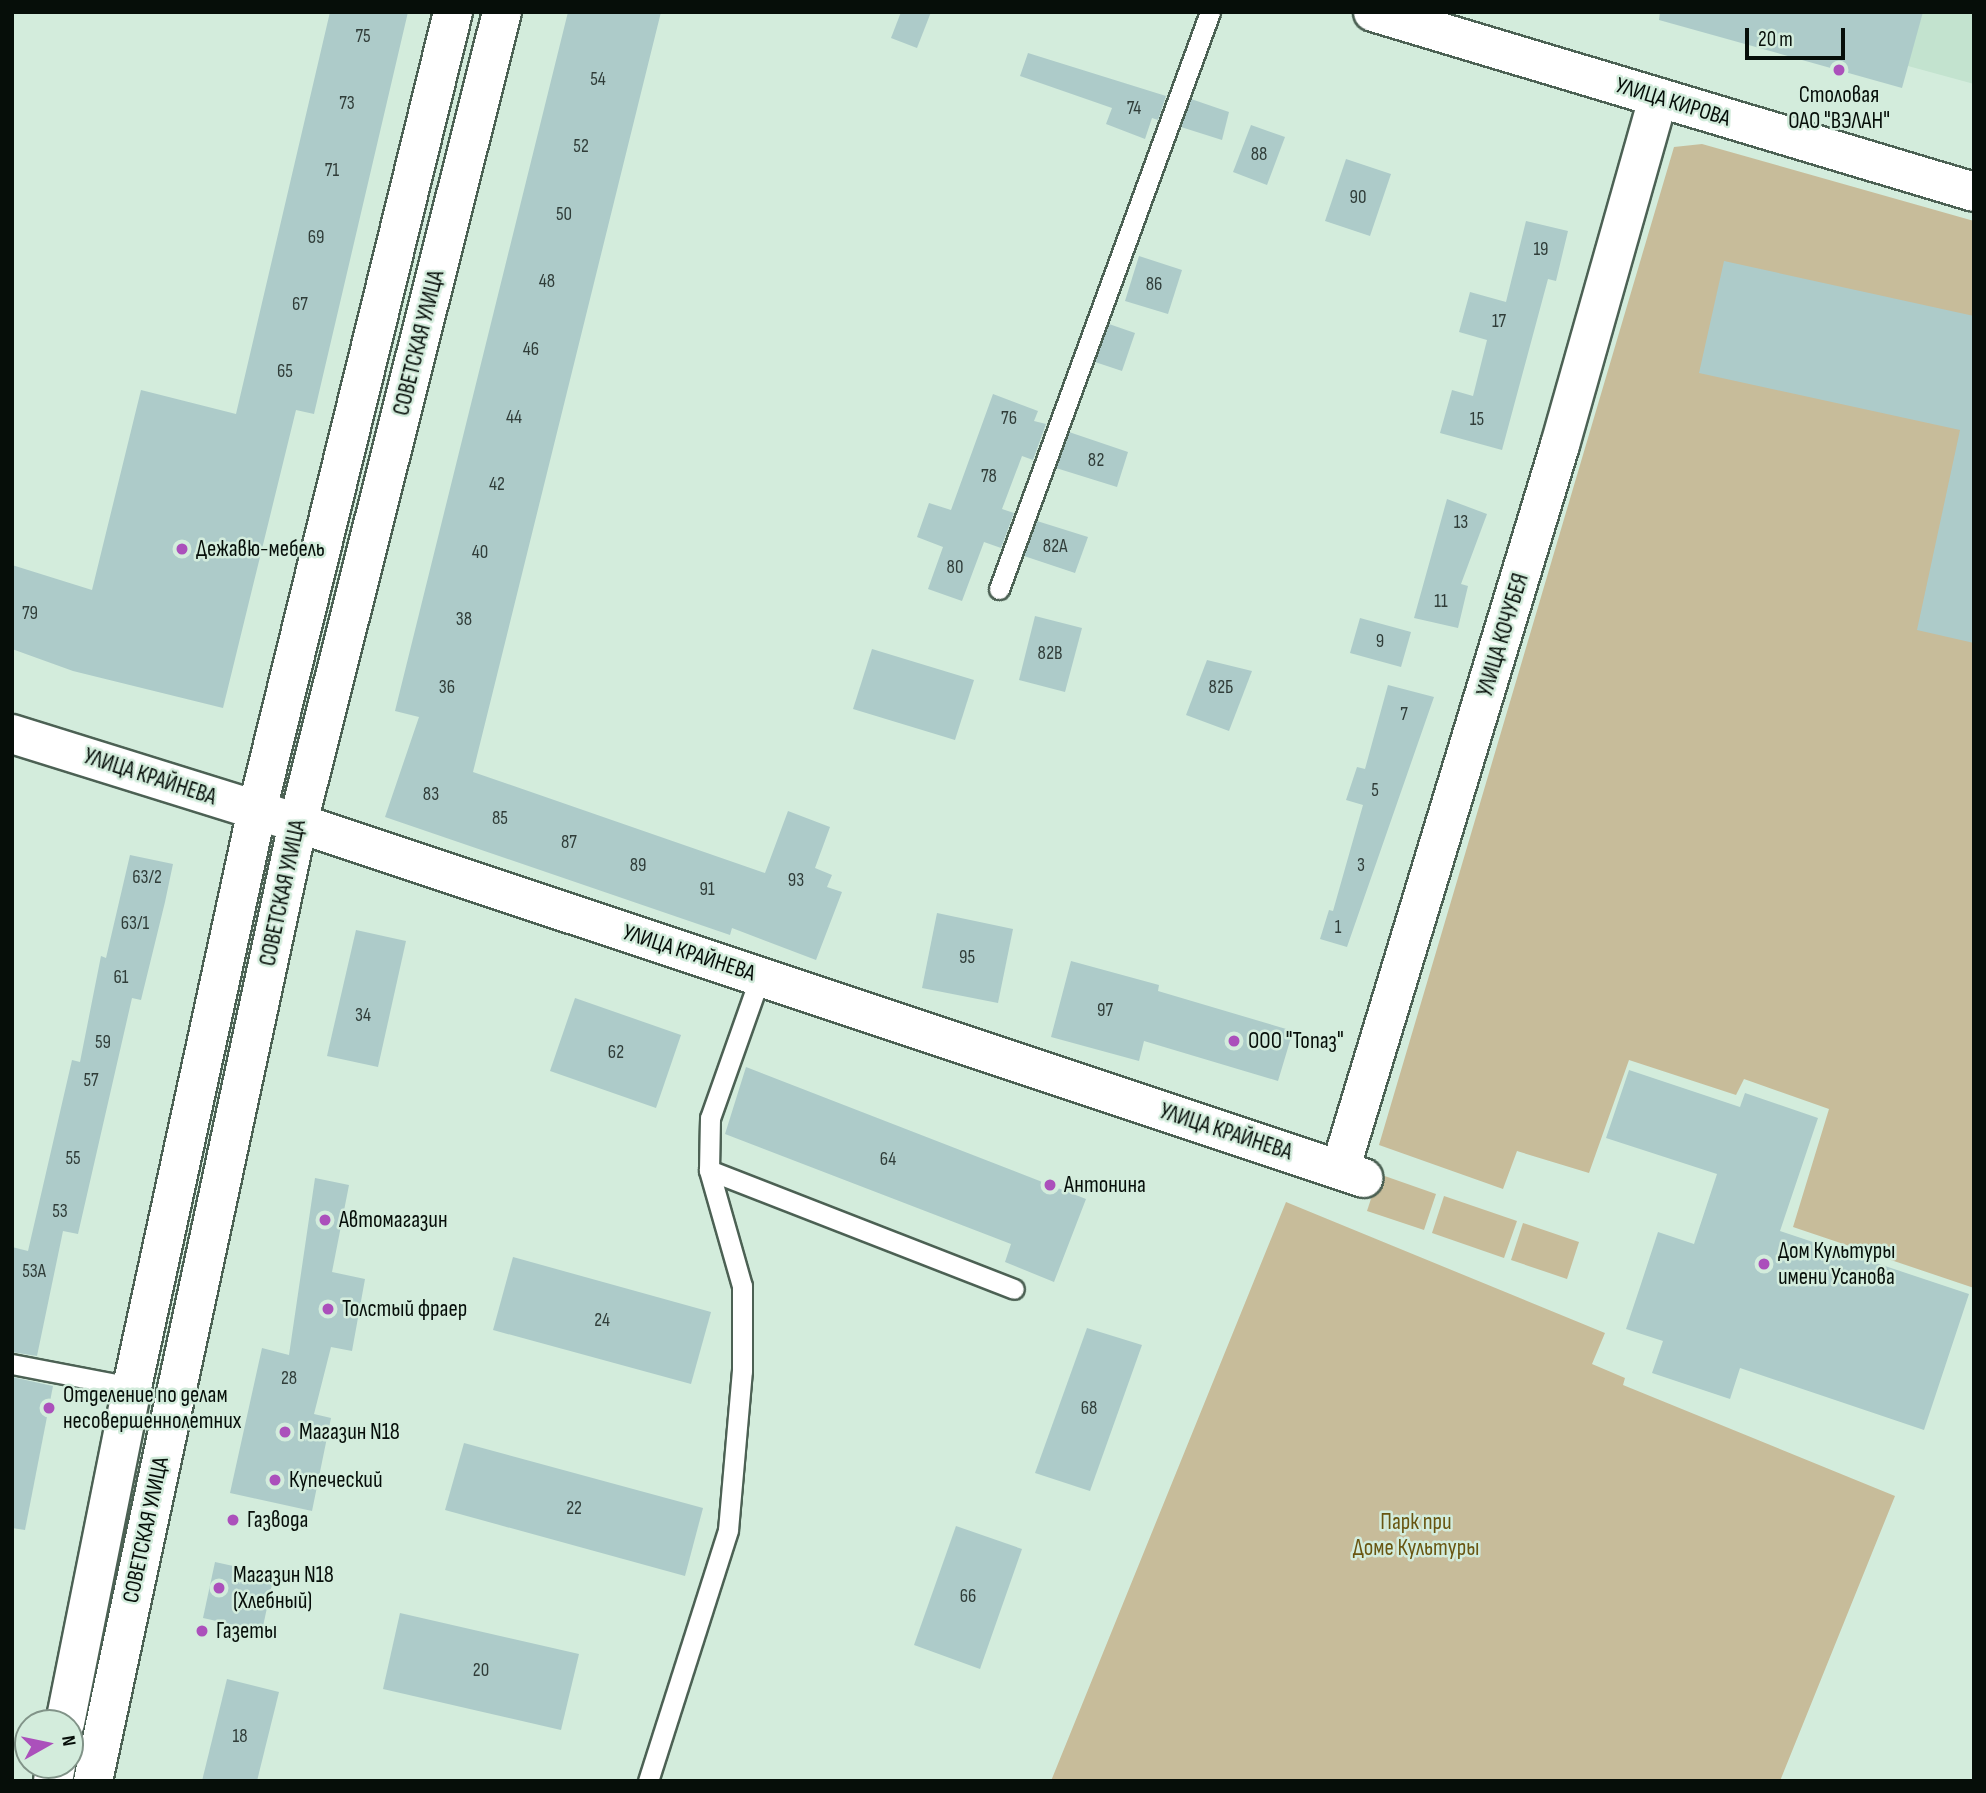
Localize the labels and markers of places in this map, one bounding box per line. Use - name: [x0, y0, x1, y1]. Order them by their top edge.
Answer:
- marker: Столовая ОАО "ВЭЛАН": [1831, 62, 1847, 78]
- place label: Столовая ОАО "ВЭЛАН": [1788, 81, 1890, 135]
- place label: Дежавю-мебель: [196, 535, 325, 563]
- marker: Дежавю-мебель: [174, 541, 190, 557]
- place label: ООО "Топаз": [1248, 1027, 1344, 1055]
- marker: ООО "Топаз": [1226, 1033, 1242, 1049]
- place label: Антонина: [1064, 1171, 1146, 1199]
- marker: Антонина: [1042, 1177, 1058, 1193]
- place label: Автомагазин: [339, 1206, 447, 1234]
- marker: Автомагазин: [317, 1212, 333, 1228]
- place label: Дом Культуры имени Усанова: [1778, 1237, 1895, 1291]
- marker: Дом Культуры имени Усанова: [1756, 1256, 1772, 1272]
- place label: Толстый фраер: [342, 1295, 467, 1323]
- marker: Толстый фраер: [320, 1301, 336, 1317]
- place label: Отделение по делам несовершеннолетних: [63, 1381, 241, 1435]
- marker: Отделение по делам несовершеннолетних: [41, 1400, 57, 1416]
- place label: Магазин N18: [299, 1418, 400, 1446]
- marker: Магазин N18: [277, 1424, 293, 1440]
- place label: Купеческий: [289, 1466, 383, 1494]
- marker: Купеческий: [267, 1472, 283, 1488]
- place label: Газвода: [247, 1506, 308, 1534]
- marker: Газвода: [225, 1512, 241, 1528]
- place label: Магазин N18 (Хлебный): [233, 1561, 334, 1615]
- marker: Магазин N18 (Хлебный): [211, 1580, 227, 1596]
- place label: Газеты: [216, 1617, 277, 1645]
- marker: Газеты: [194, 1623, 210, 1639]

